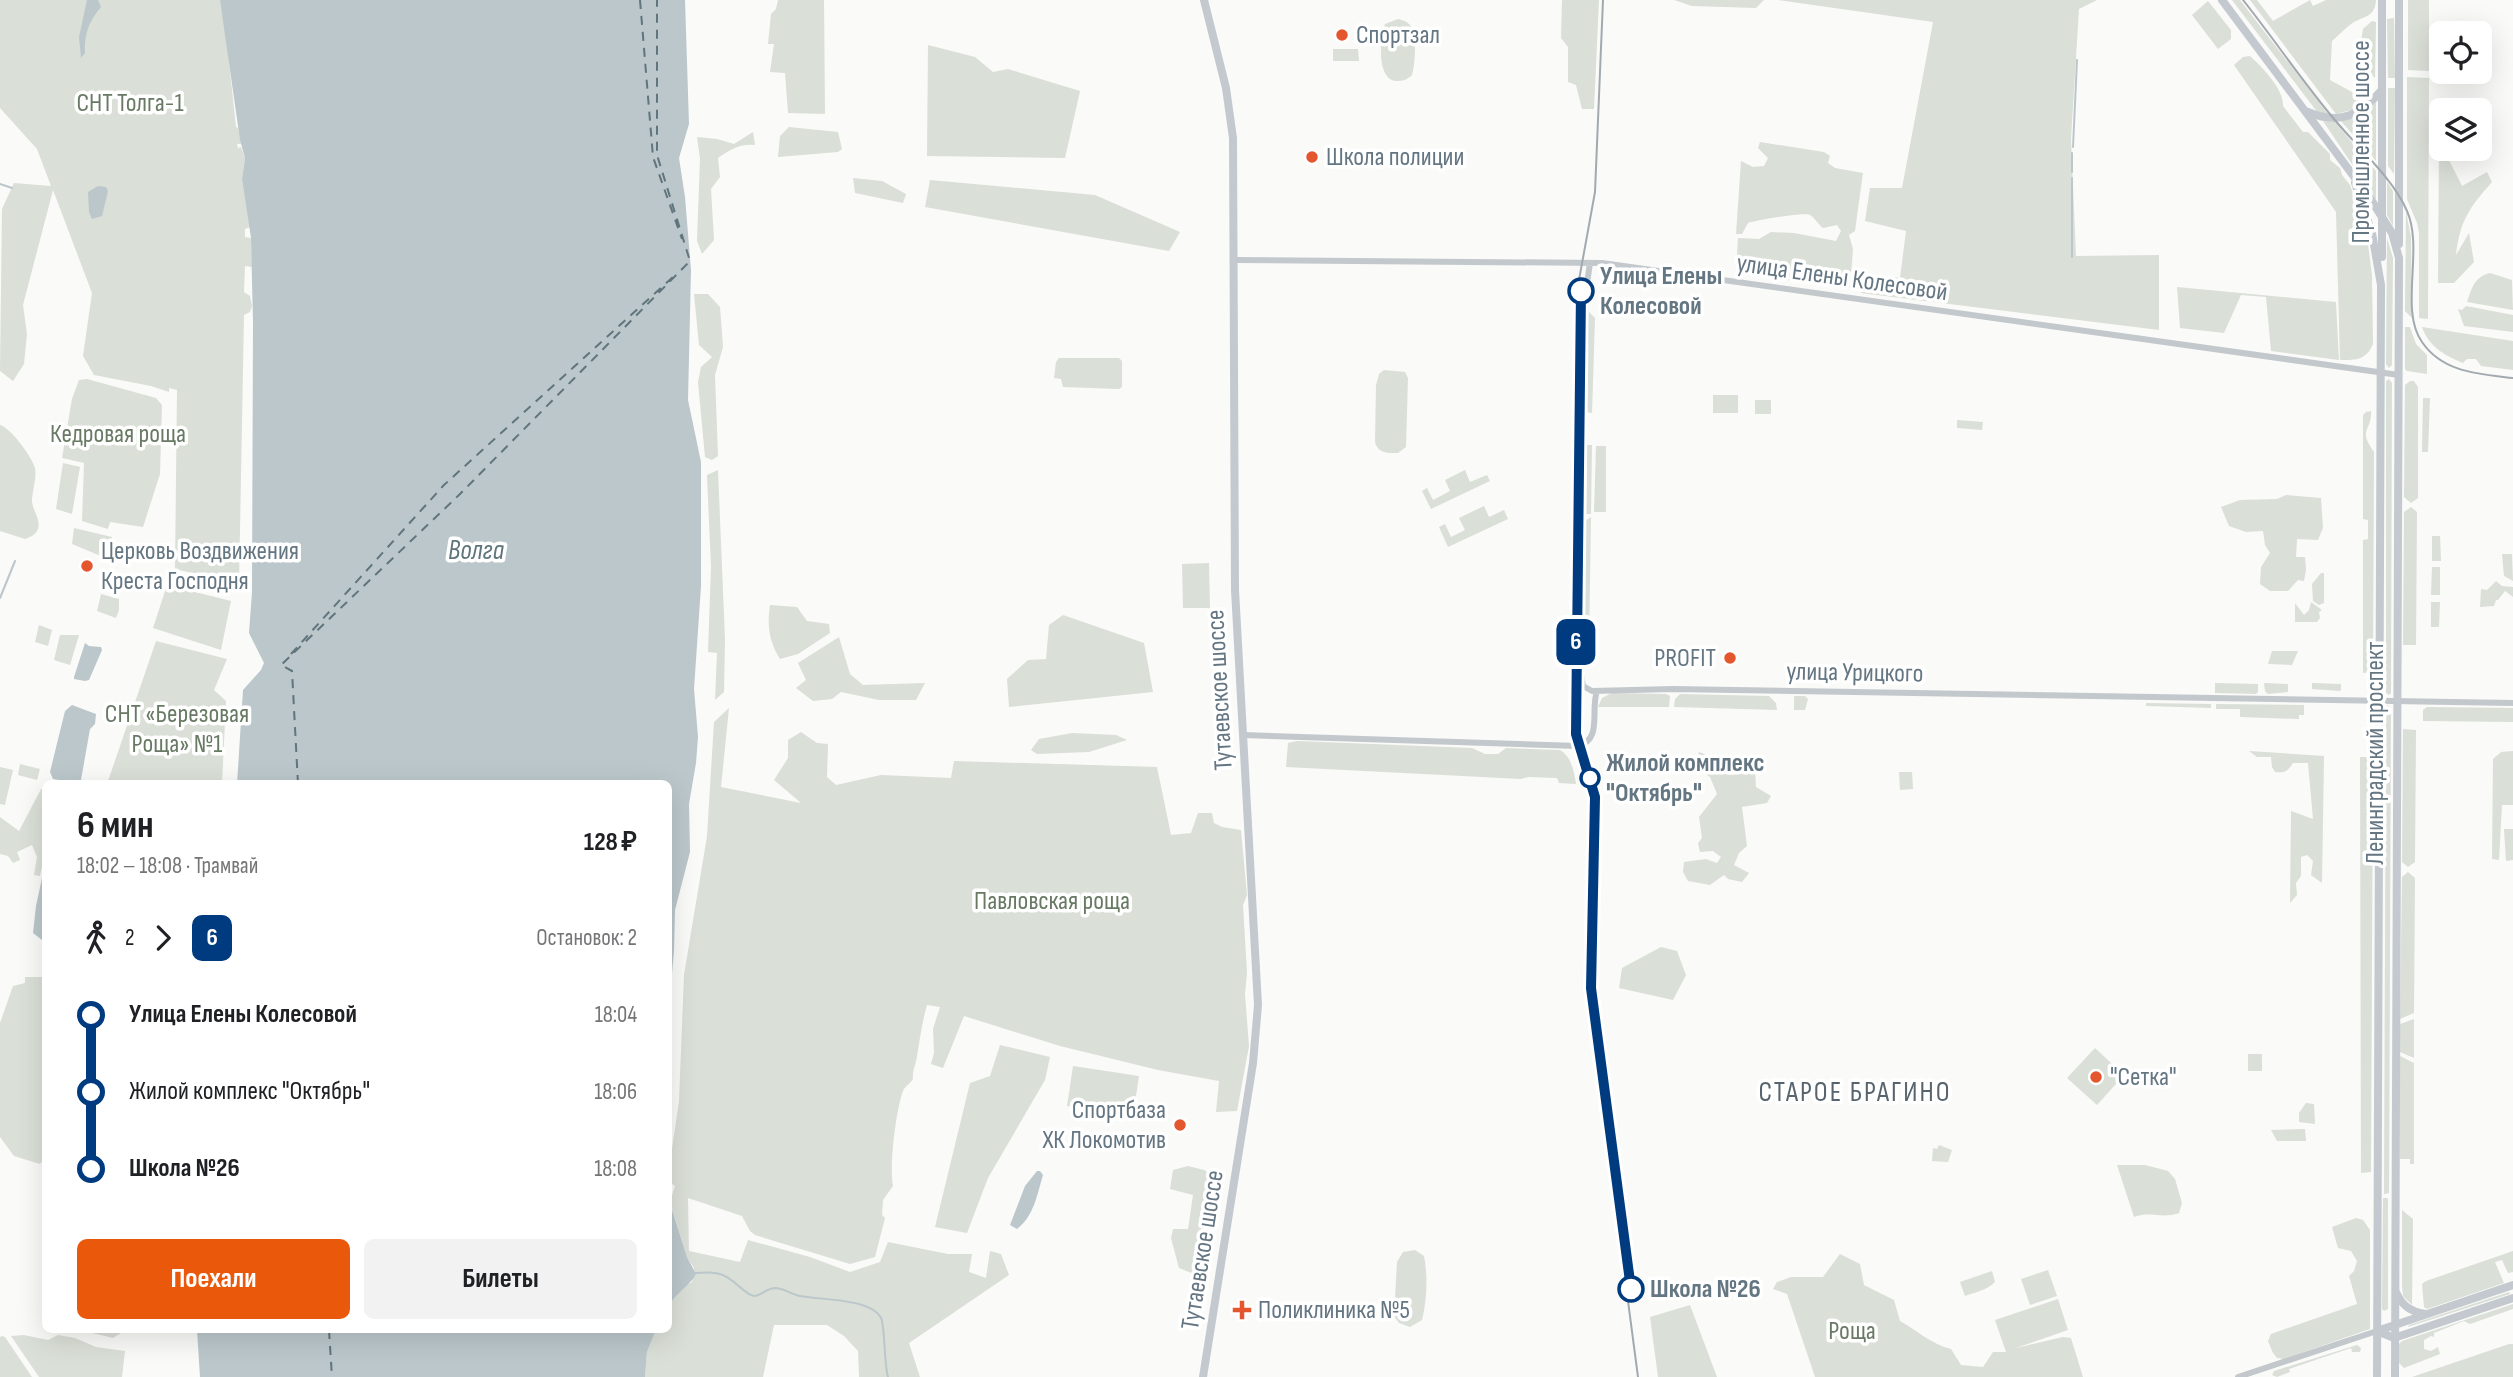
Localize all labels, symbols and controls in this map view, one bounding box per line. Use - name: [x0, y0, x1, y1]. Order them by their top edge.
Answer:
- place label: Спортзал: [1356, 20, 1440, 51]
- map controls: [2429, 21, 2492, 161]
- button: locate: [2429, 21, 2492, 84]
- marker: Спортзал: [1334, 27, 1350, 43]
- street label: Промышленное шоссе: [2346, 40, 2377, 244]
- park label: СНТ Толга-1: [76, 88, 184, 119]
- button: layers: [2429, 98, 2492, 161]
- place label: Школа полиции: [1326, 142, 1464, 173]
- marker: Школа полиции: [1304, 149, 1320, 165]
- street label: улица Елены Колесовой: [1735, 248, 1949, 308]
- place label: Улица Елены Колесовой: [1600, 261, 1722, 322]
- marker: Улица Елены Колесовой: [1568, 278, 1594, 304]
- park label: Кедровая роща: [50, 419, 186, 450]
- water label: Волга: [448, 534, 505, 567]
- place label: Церковь Воздвижения Креста Господня: [101, 536, 299, 597]
- marker: Церковь Воздвижения Креста Господня: [79, 558, 95, 574]
- street label: Тутаевское шоссе: [1200, 609, 1240, 771]
- line badge: 6: [1553, 619, 1599, 665]
- text: 6: [1570, 627, 1582, 656]
- street label: Ленинградский проспект: [2360, 641, 2391, 865]
- place label: PROFIT: [1654, 643, 1716, 674]
- marker: PROFIT: [1722, 650, 1738, 666]
- street label: улица Урицкого: [1786, 656, 1924, 690]
- park label: СНТ «Березовая Роща» №1: [105, 699, 249, 760]
- place label: Жилой комплекс "Октябрь": [1606, 748, 1765, 809]
- marker: Жилой комплекс "Октябрь": [1580, 768, 1600, 788]
- text: 6 мин: [77, 803, 154, 848]
- text: 128 ₽: [584, 827, 637, 858]
- text: 18:02 – 18:08 · Трамвай: [77, 852, 258, 880]
- park label: Павловская роща: [974, 886, 1130, 917]
- icon: walk: [77, 919, 115, 957]
- icon: forward: [144, 919, 182, 957]
- text: 6: [206, 923, 218, 952]
- text: 2: [125, 924, 134, 952]
- text: Остановок: 2: [536, 924, 637, 952]
- text: Улица Елены Колесовой: [129, 999, 357, 1030]
- text: 18:04: [595, 1001, 637, 1029]
- place label: "Сетка": [2110, 1062, 2177, 1093]
- marker: "Сетка": [2088, 1069, 2104, 1085]
- text: Жилой комплекс "Октябрь": [129, 1076, 370, 1107]
- district label: СТАРОЕ БРАГИНО: [1758, 1076, 1952, 1109]
- text: 18:06: [594, 1078, 637, 1106]
- place label: Спортбаза ХК Локомотив: [1041, 1095, 1166, 1156]
- marker: Спортбаза ХК Локомотив: [1172, 1117, 1188, 1133]
- text: Школа №26: [129, 1153, 240, 1184]
- text: 18:08: [594, 1155, 637, 1183]
- street label: Тутаевское шоссе: [1175, 1168, 1231, 1332]
- button: Поехали: [77, 1239, 350, 1319]
- button: Билеты: [364, 1239, 637, 1319]
- place label: Школа №26: [1650, 1274, 1761, 1305]
- marker: Школа №26: [1618, 1276, 1644, 1302]
- place label: Поликлиника №5: [1258, 1295, 1410, 1326]
- marker: Поликлиника №5: [1232, 1300, 1252, 1320]
- park label: Роща: [1828, 1316, 1876, 1347]

